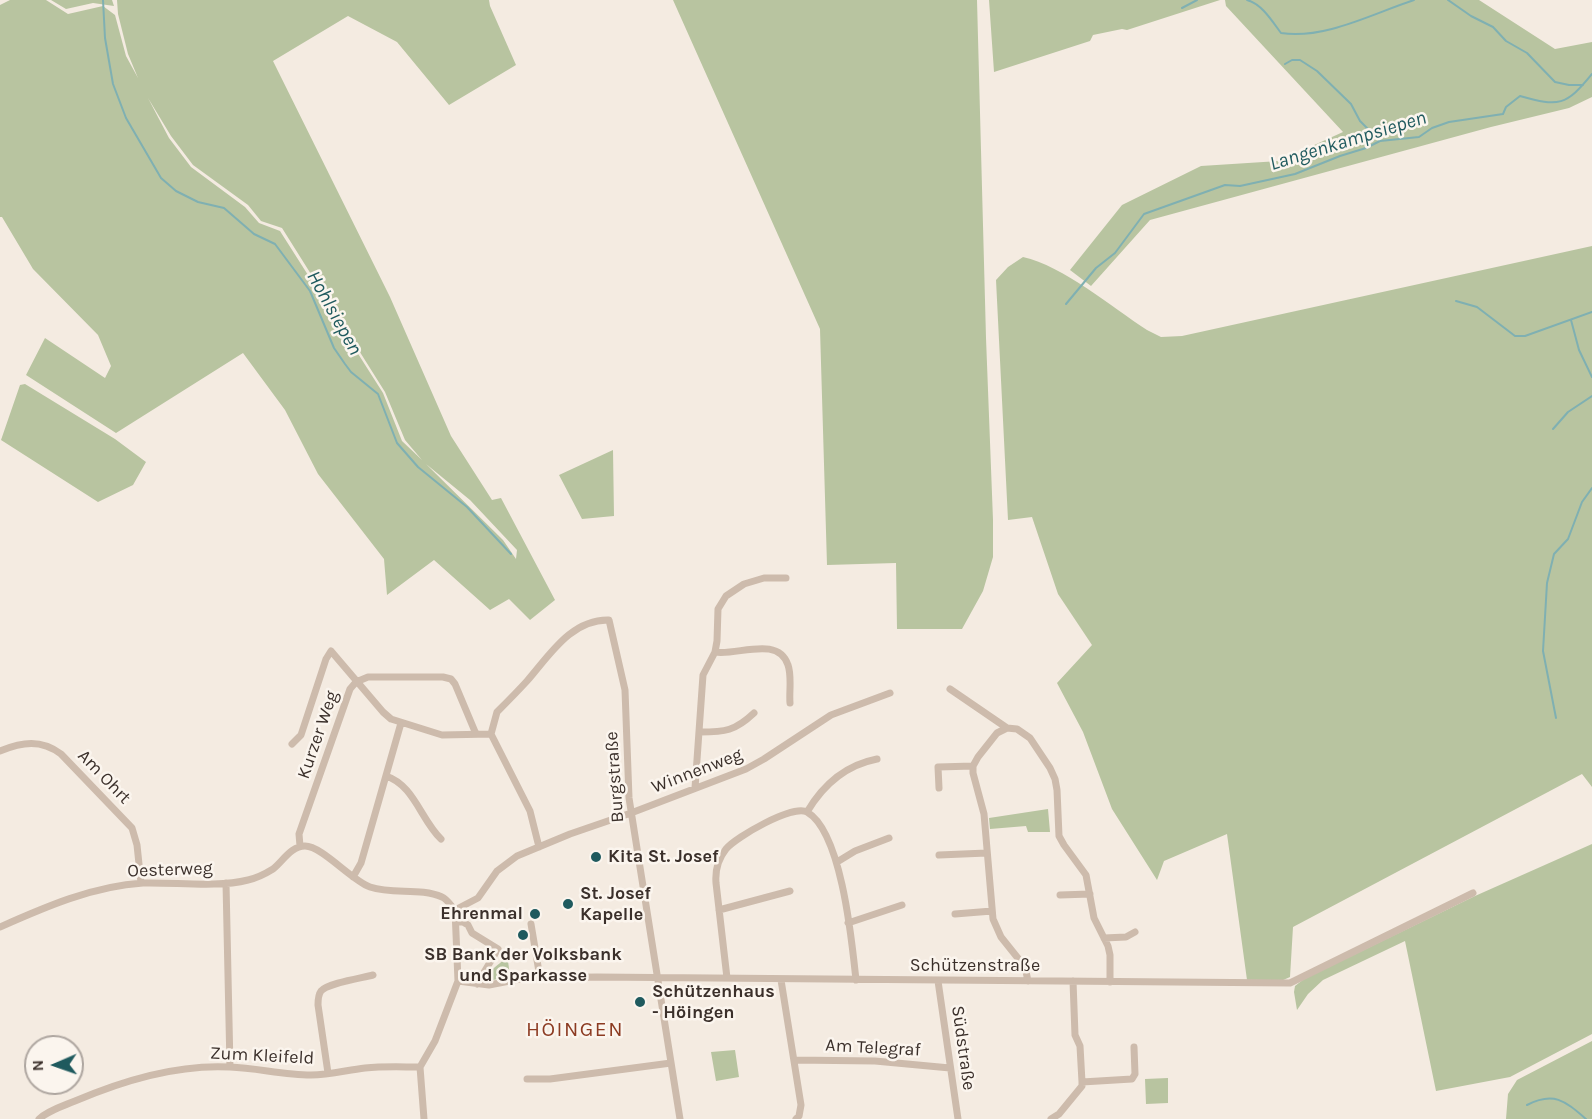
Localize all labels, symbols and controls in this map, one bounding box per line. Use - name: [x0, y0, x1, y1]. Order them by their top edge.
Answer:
- water label: Langenkampsiepen: [1267, 106, 1429, 176]
- water label: Hohlsiepen: [301, 267, 367, 359]
- street label: Kurzer Weg: [293, 688, 343, 782]
- street label: Burgstraße: [601, 731, 629, 823]
- street label: Winnenweg: [648, 744, 746, 798]
- street label: Am Ohrt: [73, 745, 135, 809]
- place label: Kita St. Josef: [608, 846, 719, 868]
- marker: Kita St. Josef: [589, 850, 603, 864]
- street label: Oesterweg: [127, 858, 213, 882]
- place label: St. Josef Kapelle: [580, 883, 651, 926]
- marker: St. Josef Kapelle: [561, 897, 575, 911]
- place label: Ehrenmal: [440, 903, 523, 925]
- marker: Ehrenmal: [528, 907, 542, 921]
- marker: SB Bank der Volksbank und Sparkasse: [516, 928, 530, 942]
- place label: SB Bank der Volksbank und Sparkasse: [424, 944, 622, 986]
- street label: Schützenstraße: [910, 955, 1040, 977]
- place label: Schützenhaus - Höingen: [652, 981, 775, 1024]
- marker: Schützenhaus - Höingen: [633, 995, 647, 1009]
- street label: Südstraße: [946, 1004, 980, 1092]
- district label: HÖINGEN: [526, 1017, 624, 1043]
- north arrow: [24, 1035, 84, 1095]
- street label: Am Telegraf: [825, 1035, 921, 1061]
- street label: Zum Kleifeld: [209, 1042, 315, 1070]
- text: N: [28, 1060, 47, 1072]

